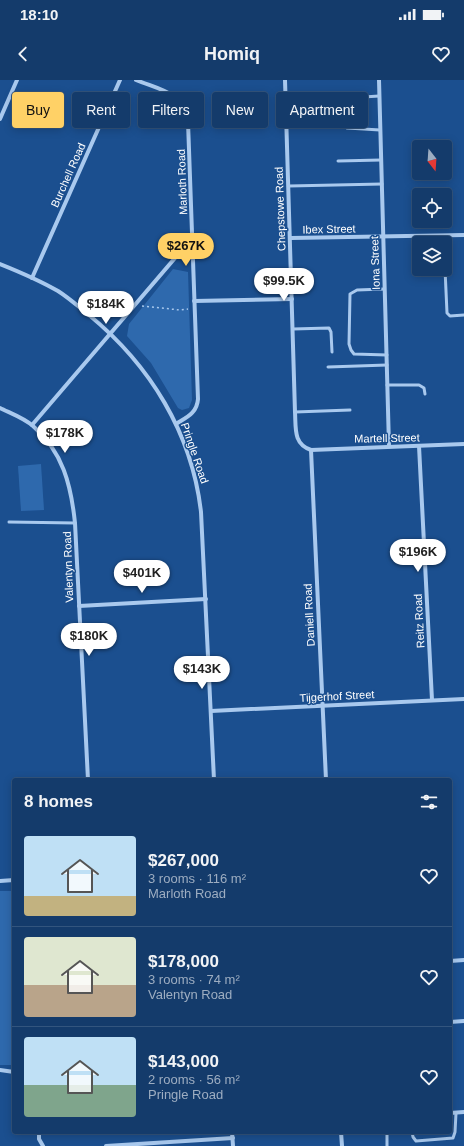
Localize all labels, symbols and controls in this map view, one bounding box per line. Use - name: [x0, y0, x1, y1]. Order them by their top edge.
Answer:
- text: 18:10: [20, 6, 58, 23]
- icon: back: [12, 43, 34, 65]
- icon: heart: [430, 43, 452, 65]
- text: Homiq: [204, 44, 260, 64]
- chip: Buy: [12, 92, 64, 128]
- chip: Rent: [72, 92, 130, 128]
- chip: Filters: [138, 92, 204, 128]
- chip: New: [212, 92, 268, 128]
- chip: Apartment: [276, 92, 368, 128]
- north arrow: [412, 140, 452, 180]
- map controls: [412, 140, 452, 276]
- street label: Burchell Road: [48, 141, 88, 209]
- street label: Marloth Road: [175, 149, 189, 215]
- street label: Chepstowe Road: [273, 167, 287, 251]
- button: locate: [412, 188, 452, 228]
- street label: Ibex Street: [302, 223, 356, 235]
- pin: $267K: [158, 233, 214, 267]
- street label: Iona Street: [368, 236, 382, 290]
- button: layers: [412, 236, 452, 276]
- text: $267K: [167, 238, 205, 253]
- pin: $99.5K: [251, 268, 317, 302]
- text: $99.5K: [263, 273, 305, 288]
- pin: $184K: [78, 291, 134, 325]
- text: $184K: [87, 296, 125, 311]
- pin: $178K: [37, 420, 93, 454]
- street label: Pringle Road: [179, 421, 211, 485]
- text: $178K: [46, 425, 84, 440]
- street label: Martell Street: [354, 431, 420, 445]
- street label: Valentyn Road: [61, 531, 75, 603]
- pin: $196K: [390, 539, 446, 573]
- text: $196K: [399, 544, 437, 559]
- pin: $401K: [114, 560, 170, 594]
- text: $401K: [123, 565, 161, 580]
- street label: Daniell Road: [301, 583, 317, 647]
- street label: Reitz Road: [412, 594, 426, 648]
- pin: $180K: [61, 623, 117, 657]
- text: $180K: [70, 628, 108, 643]
- pin: $143K: [174, 656, 230, 690]
- text: $143K: [183, 661, 221, 676]
- street label: Tijgerhof Street: [299, 688, 375, 704]
- icon: filters: [418, 791, 440, 813]
- text: 8 homes: [24, 792, 93, 811]
- text: $267,000: [148, 851, 219, 870]
- icon: home: [56, 852, 104, 900]
- icon: heart: [418, 865, 440, 887]
- text: 3 rooms · 116 m²: [148, 871, 246, 886]
- text: Marloth Road: [148, 886, 226, 901]
- text: $178,000: [148, 952, 219, 971]
- icon: home: [56, 953, 104, 1001]
- icon: heart: [418, 966, 440, 988]
- text: 3 rooms · 74 m²: [148, 972, 240, 987]
- text: Valentyn Road: [148, 987, 232, 1002]
- text: $143,000: [148, 1052, 219, 1071]
- icon: home: [56, 1053, 104, 1101]
- icon: heart: [418, 1066, 440, 1088]
- text: 2 rooms · 56 m²: [148, 1072, 240, 1087]
- text: Pringle Road: [148, 1087, 223, 1102]

